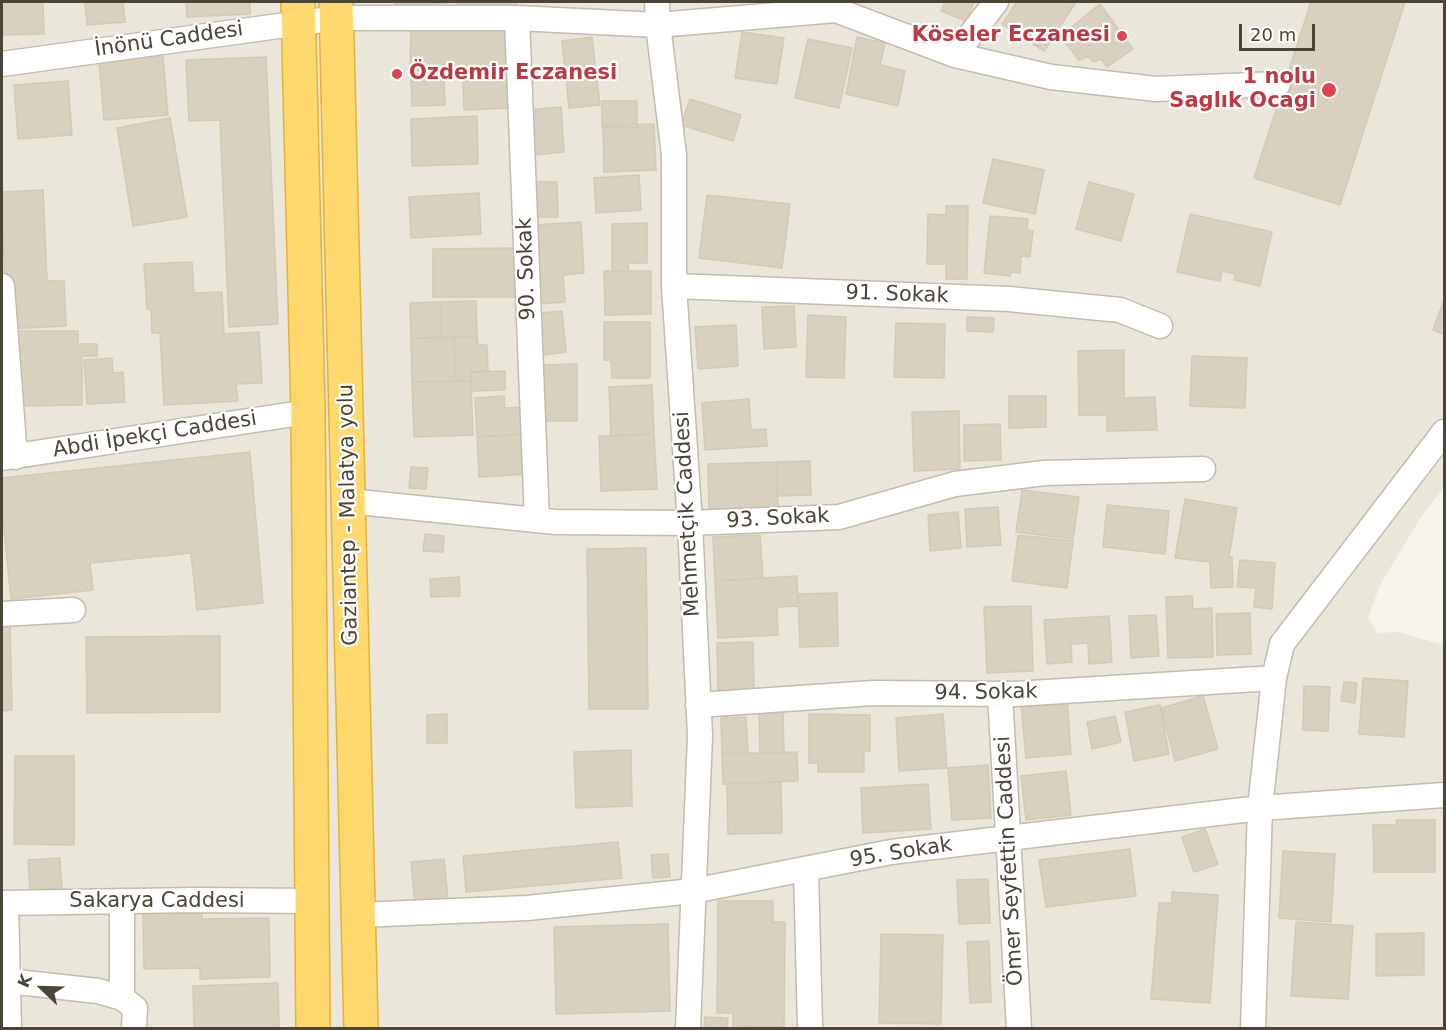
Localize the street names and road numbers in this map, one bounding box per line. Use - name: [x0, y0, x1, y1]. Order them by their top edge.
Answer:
- street label: İnönü Caddesi: [93, 17, 245, 63]
- street label: 90. Sokak: [513, 217, 541, 321]
- street label: 91. Sokak: [845, 281, 949, 309]
- street label: Gaziantep - Malatya yolu: [334, 384, 364, 646]
- street label: Abdi İpekçi Caddesi: [51, 406, 259, 464]
- street label: Mehmetçik Caddesi: [670, 410, 706, 618]
- street label: 93. Sokak: [726, 504, 830, 534]
- street label: 94. Sokak: [934, 680, 1038, 706]
- street label: Ömer Seyfettin Caddesi: [991, 735, 1029, 987]
- street label: 95. Sokak: [848, 832, 954, 874]
- street label: Sakarya Caddesi: [69, 889, 245, 915]

